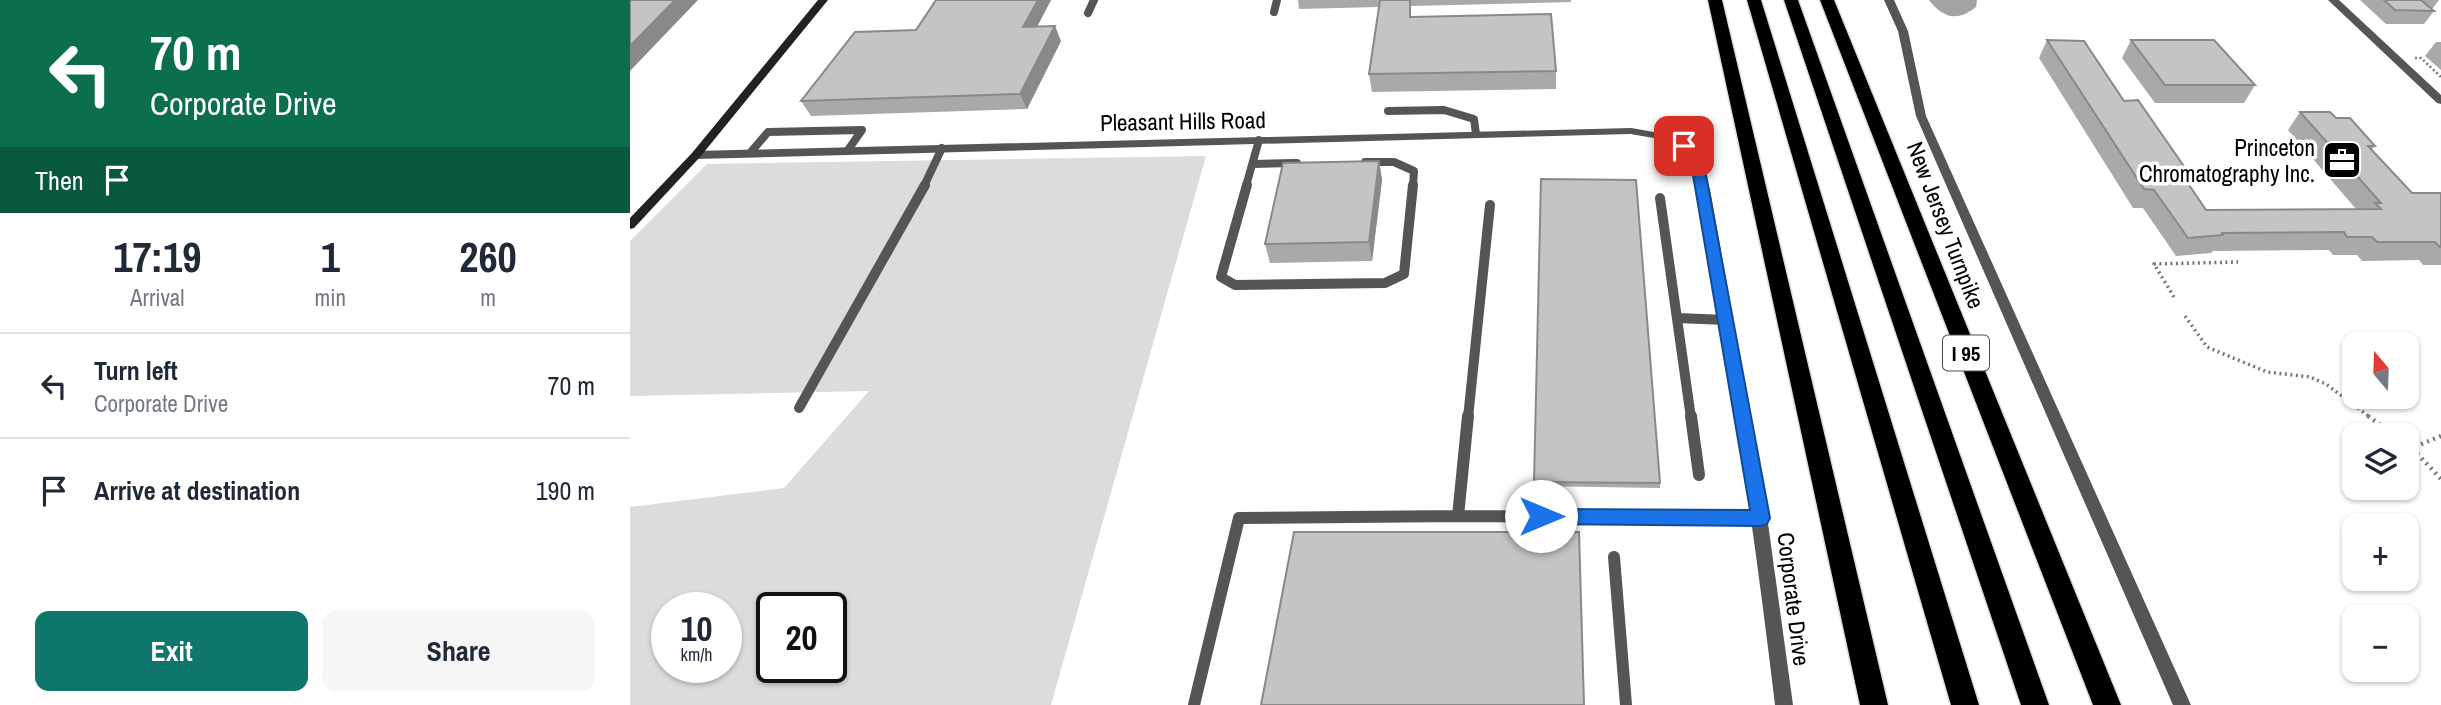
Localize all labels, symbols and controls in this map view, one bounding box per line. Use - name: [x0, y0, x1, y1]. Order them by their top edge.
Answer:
- text: 70 m: [150, 19, 242, 85]
- icon: left: [35, 28, 126, 119]
- text: Corporate Drive: [150, 82, 337, 125]
- street label: Pleasant Hills Road: [1100, 104, 1266, 138]
- pin: [1654, 116, 1714, 176]
- icon: arrive: [1665, 127, 1703, 165]
- place label: Princeton Chromatography Inc.: [2139, 132, 2315, 189]
- street label: New Jersey Turnpike: [1900, 137, 1992, 313]
- office icon: Princeton Chromatography Inc.: [2321, 139, 2363, 181]
- icon: arrive: [98, 161, 136, 199]
- text: Then: [35, 163, 84, 198]
- text: 17:19: [113, 229, 201, 285]
- text: 1: [321, 229, 340, 285]
- text: 260: [459, 229, 517, 285]
- text: Arrival: [130, 282, 185, 313]
- text: min: [315, 282, 346, 313]
- text: m: [480, 282, 496, 313]
- north arrow: [2342, 332, 2418, 410]
- map controls: [2342, 332, 2419, 682]
- road number: I 95: [1943, 336, 1989, 370]
- text: Turn left: [94, 353, 178, 388]
- icon: left: [35, 367, 73, 405]
- text: 70 m: [548, 368, 595, 403]
- text: Corporate Drive: [94, 388, 228, 419]
- button: layers: [2342, 423, 2419, 500]
- icon: arrive: [35, 472, 73, 510]
- text: Arrive at destination: [94, 473, 300, 508]
- text: 190 m: [536, 473, 595, 508]
- position arrow: [1504, 479, 1578, 553]
- button: +: [2342, 514, 2419, 591]
- street label: Corporate Drive: [1770, 531, 1818, 667]
- speed limit sign: 20: [756, 592, 847, 683]
- text: 10: [681, 605, 712, 652]
- button: −: [2342, 605, 2419, 682]
- button: Exit: [35, 611, 308, 691]
- button: Share: [322, 611, 595, 691]
- text: km/h: [681, 642, 713, 667]

